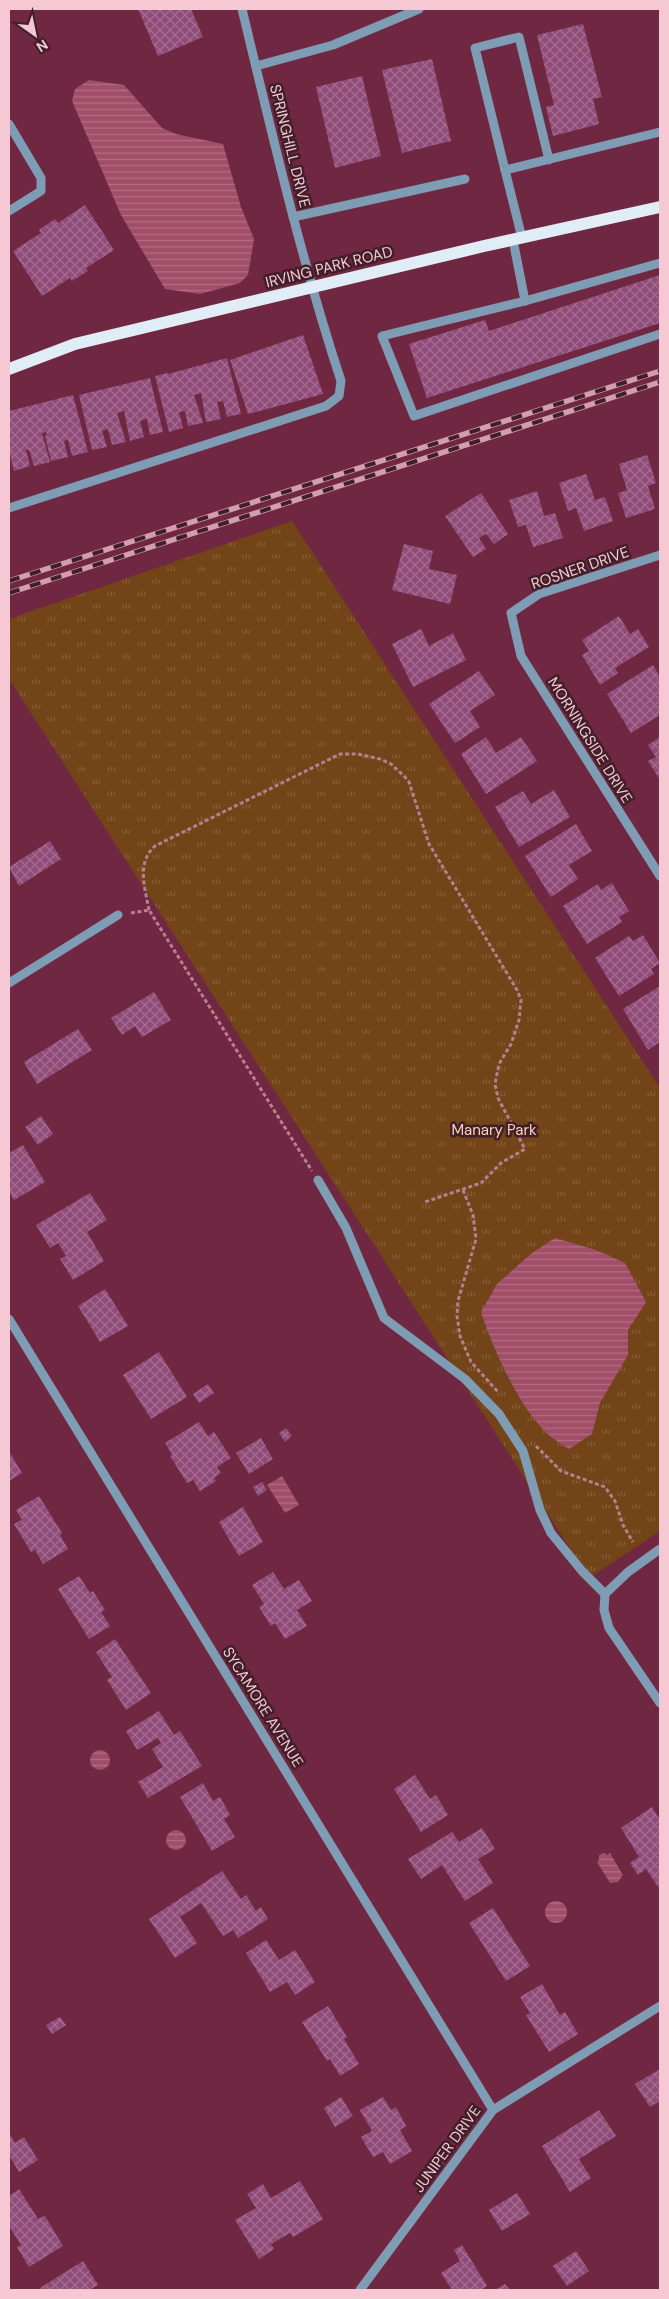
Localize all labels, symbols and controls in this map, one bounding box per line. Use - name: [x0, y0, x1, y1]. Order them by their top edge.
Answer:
- north arrow: [10, 10, 60, 60]
- text: N: [33, 36, 51, 56]
- street label: SPRINGHILL DRIVE: [265, 82, 315, 210]
- street label: IRVING PARK ROAD: [263, 242, 395, 292]
- street label: ROSNER DRIVE: [528, 542, 632, 594]
- street label: MORNINGSIDE DRIVE: [543, 673, 637, 807]
- park label: Manary Park: [451, 1120, 537, 1140]
- street label: SYCAMORE AVENUE: [218, 1643, 308, 1771]
- street label: JUNIPER DRIVE: [409, 2102, 485, 2196]

